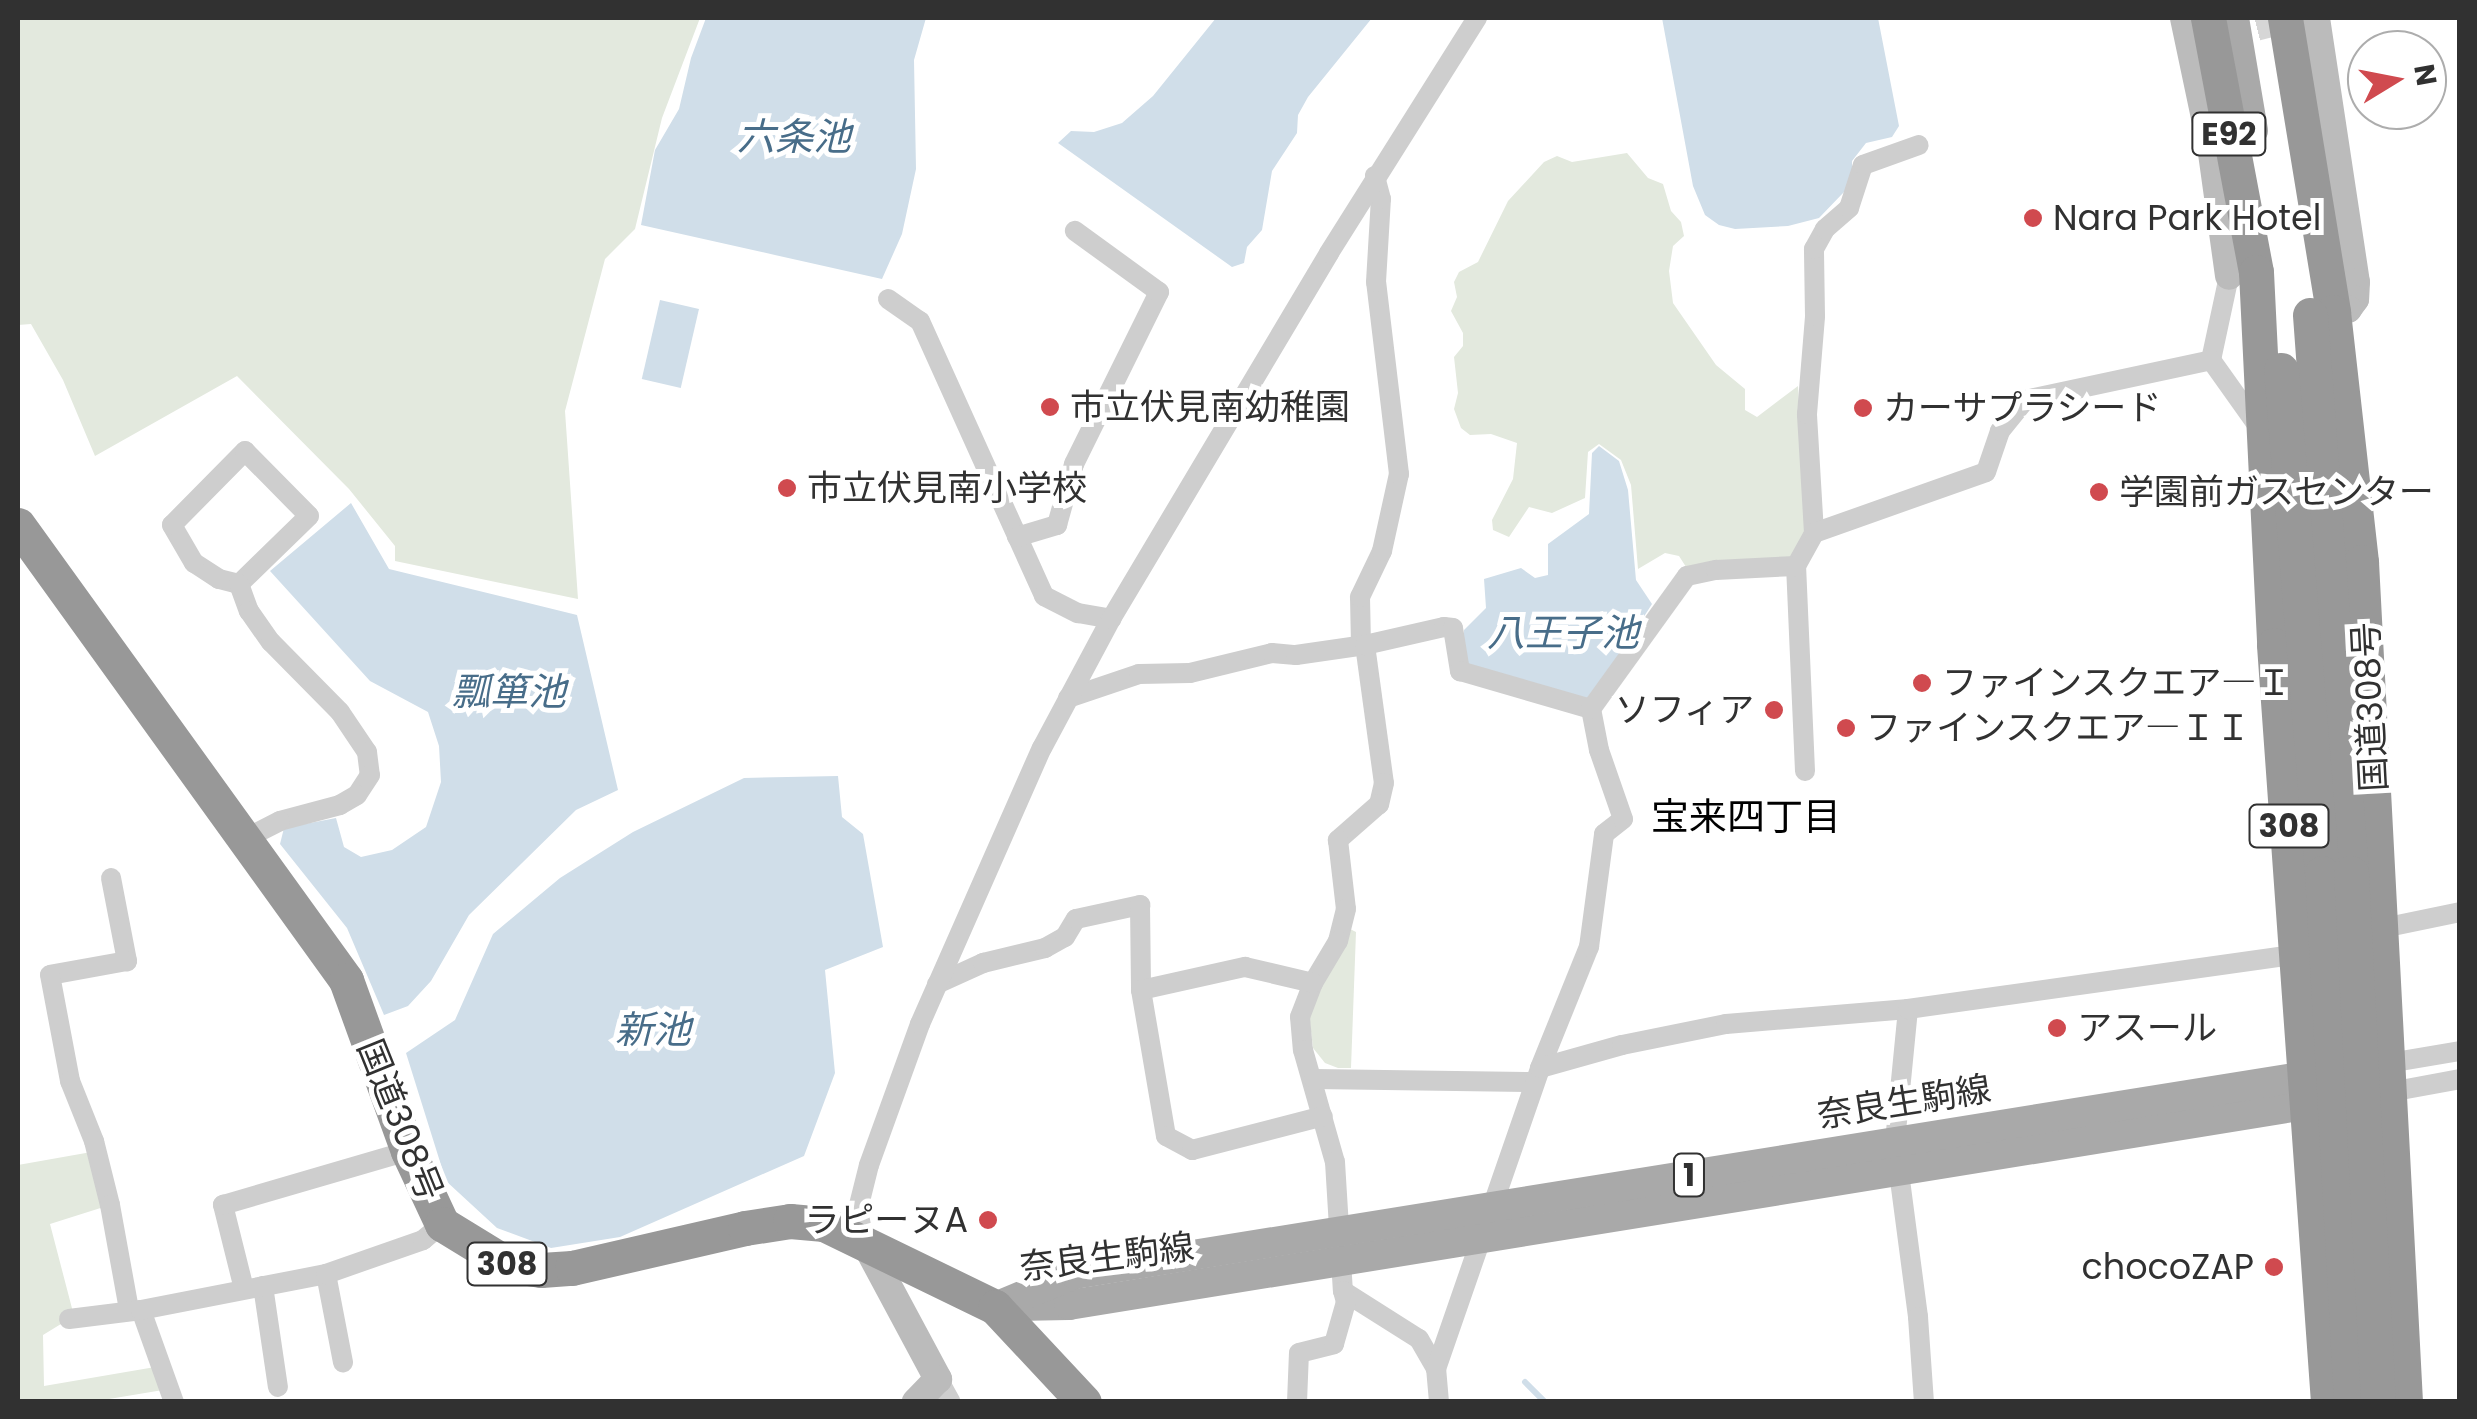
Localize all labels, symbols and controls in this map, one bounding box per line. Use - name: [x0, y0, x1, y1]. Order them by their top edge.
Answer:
- north arrow: [2347, 30, 2447, 130]
- text: N: [2404, 61, 2446, 89]
- road number: E92: [2189, 107, 2269, 161]
- water label: 六条池: [737, 114, 851, 160]
- place label: Nara Park Hotel: [2053, 197, 2321, 239]
- marker: Nara Park Hotel: [2022, 207, 2044, 229]
- place label: 市立伏見南幼稚園: [1070, 386, 1350, 428]
- place label: カーサプラシード: [1883, 387, 2163, 429]
- marker: 市立伏見南幼稚園: [1039, 396, 1061, 418]
- marker: カーサプラシード: [1852, 397, 1874, 419]
- place label: 市立伏見南小学校: [807, 467, 1087, 509]
- place label: 学園前ガスセンター: [2119, 471, 2434, 513]
- marker: 市立伏見南小学校: [776, 477, 798, 499]
- marker: 学園前ガスセンター: [2088, 481, 2110, 503]
- water label: 八王子池: [1487, 610, 1639, 656]
- street label: 国道308号: [2345, 621, 2395, 793]
- place label: ファインスクエア―Ｉ: [1942, 662, 2292, 704]
- water label: 瓢箪池: [452, 669, 566, 715]
- marker: ファインスクエア―Ｉ: [1911, 672, 1933, 694]
- place label: ソフィア: [1614, 689, 1754, 731]
- marker: ソフィア: [1763, 699, 1785, 721]
- place label: ファインスクエア―ＩＩ: [1866, 707, 2251, 749]
- marker: ファインスクエア―ＩＩ: [1835, 717, 1857, 739]
- district label: 宝来四丁目: [1651, 794, 1841, 840]
- road number: 308: [2246, 799, 2332, 853]
- water label: 新池: [615, 1007, 691, 1053]
- place label: アスール: [2077, 1007, 2217, 1049]
- marker: アスール: [2046, 1017, 2068, 1039]
- street label: 国道308号: [349, 1033, 451, 1207]
- street label: 奈良生駒線: [1814, 1068, 1994, 1136]
- road number: 1: [1672, 1148, 1706, 1202]
- place label: ラピーヌA: [804, 1199, 968, 1241]
- marker: ラピーヌA: [977, 1209, 999, 1231]
- street label: 奈良生駒線: [1018, 1225, 1196, 1289]
- road number: 308: [464, 1237, 550, 1291]
- place label: chocoZAP: [2082, 1246, 2254, 1288]
- marker: chocoZAP: [2263, 1256, 2285, 1278]

